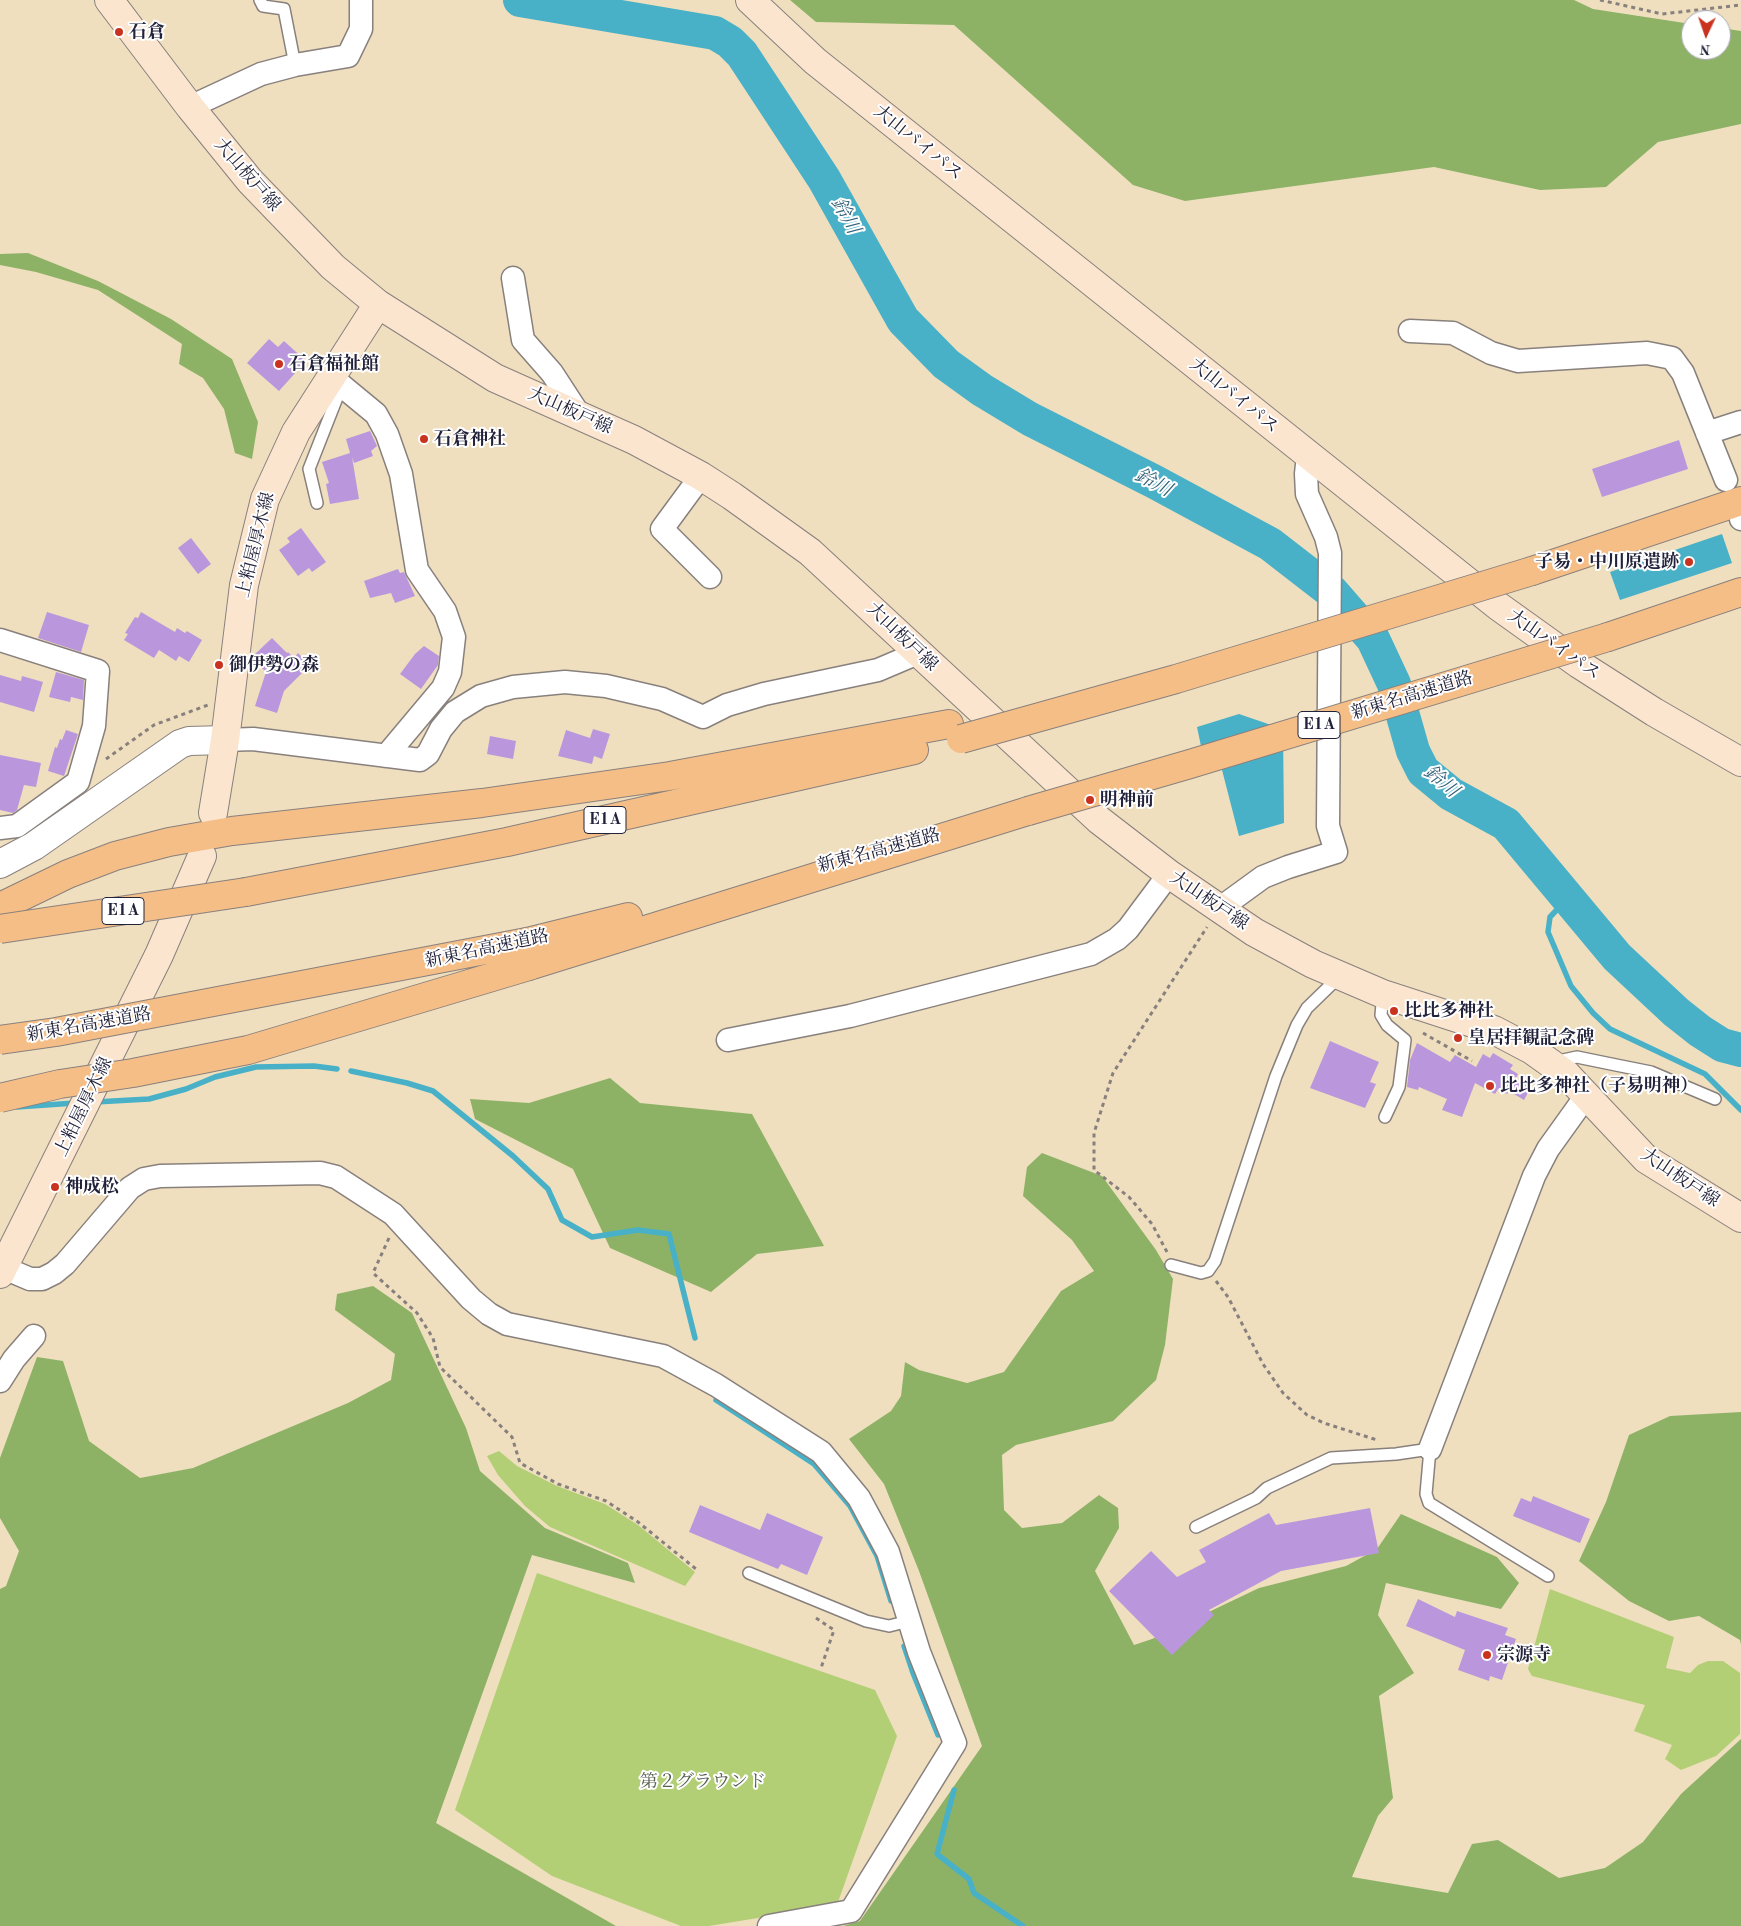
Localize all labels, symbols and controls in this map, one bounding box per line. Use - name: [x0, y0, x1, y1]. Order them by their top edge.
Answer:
- north arrow: [1681, 10, 1731, 60]
- place label: 石倉: [129, 21, 165, 43]
- marker: 石倉: [113, 26, 125, 38]
- text: N: [1700, 42, 1711, 56]
- street label: 大山バイパス: [869, 101, 967, 185]
- street label: 大山板戸線: [209, 134, 285, 216]
- water label: 鈴川: [826, 194, 864, 238]
- place label: 石倉福祉館: [289, 353, 379, 375]
- street label: 大山バイパス: [1185, 354, 1283, 438]
- marker: 石倉福祉館: [273, 358, 285, 370]
- street label: 大山板戸線: [524, 383, 616, 439]
- place label: 石倉神社: [434, 428, 506, 450]
- marker: 石倉神社: [418, 433, 430, 445]
- water label: 鈴川: [1131, 464, 1175, 502]
- street label: 上粕屋厚木線: [232, 490, 280, 600]
- place label: 子易・中川原遺跡: [1535, 551, 1679, 573]
- marker: 子易・中川原遺跡: [1683, 556, 1695, 568]
- street label: 大山板戸線: [862, 598, 942, 676]
- street label: 大山バイパス: [1504, 605, 1604, 685]
- place label: 御伊勢の森: [229, 654, 319, 676]
- marker: 御伊勢の森: [213, 659, 225, 671]
- street label: 新東名高速道路: [1349, 667, 1475, 725]
- road number: E1A: [1298, 712, 1340, 738]
- water label: 鈴川: [1419, 761, 1463, 803]
- place label: 明神前: [1100, 789, 1154, 811]
- marker: 明神前: [1084, 794, 1096, 806]
- road number: E1A: [584, 806, 626, 834]
- street label: 新東名高速道路: [815, 824, 943, 878]
- street label: 大山板戸線: [1166, 867, 1252, 935]
- road number: E1A: [102, 898, 144, 924]
- street label: 新東名高速道路: [423, 925, 551, 973]
- place label: 比比多神社: [1404, 1000, 1494, 1022]
- street label: 新東名高速道路: [25, 1003, 153, 1047]
- marker: 比比多神社: [1388, 1005, 1400, 1017]
- place label: 皇居拝観記念碑: [1468, 1027, 1594, 1049]
- marker: 皇居拝観記念碑: [1452, 1032, 1464, 1044]
- street label: 上粕屋厚木線: [51, 1054, 117, 1160]
- place label: 比比多神社（子易明神）: [1500, 1075, 1698, 1097]
- marker: 比比多神社（子易明神）: [1484, 1080, 1496, 1092]
- street label: 大山板戸線: [1637, 1144, 1723, 1212]
- place label: 神成松: [65, 1176, 119, 1198]
- marker: 神成松: [49, 1181, 61, 1193]
- place label: 宗源寺: [1497, 1644, 1551, 1666]
- marker: 宗源寺: [1481, 1649, 1493, 1661]
- park label: 第２グラウンド: [640, 1771, 766, 1793]

